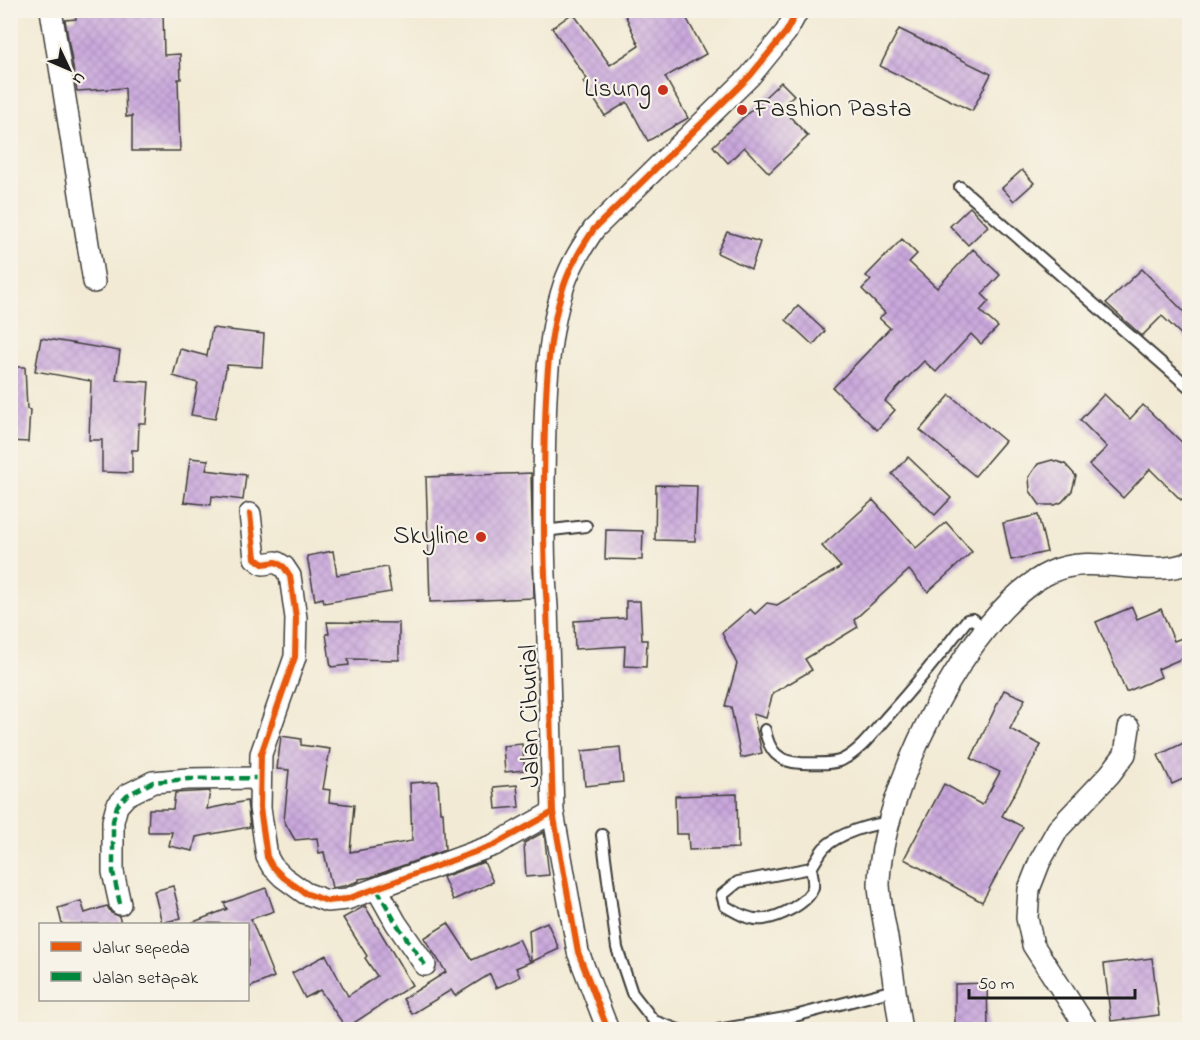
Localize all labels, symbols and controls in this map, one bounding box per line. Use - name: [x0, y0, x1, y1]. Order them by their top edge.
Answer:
- north arrow: [39, 39, 99, 99]
- text: U: [66, 66, 91, 90]
- place label: Lisung: [584, 71, 651, 109]
- marker: Lisung: [656, 83, 670, 97]
- place label: Fashion Pasta: [753, 91, 912, 129]
- marker: Fashion Pasta: [735, 103, 749, 117]
- place label: Skyline: [393, 518, 469, 556]
- marker: Skyline: [474, 530, 488, 544]
- street label: Jalan Ciburial: [511, 644, 551, 788]
- legend: [39, 923, 249, 1001]
- text: Jalur sepeda: [93, 936, 190, 962]
- scale bar: [969, 962, 1136, 1000]
- text: Jalan setapak: [93, 966, 198, 992]
- text: 50 m: [978, 972, 1015, 998]

